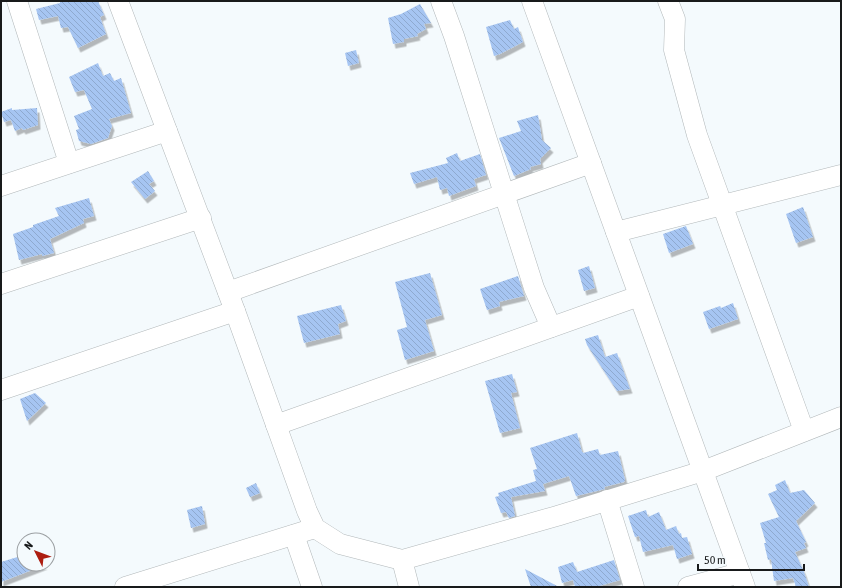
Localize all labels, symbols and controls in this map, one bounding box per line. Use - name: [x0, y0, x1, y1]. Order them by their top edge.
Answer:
- north arrow: [16, 532, 56, 572]
- text: N: [22, 539, 35, 552]
- scale bar: [698, 546, 804, 572]
- text: 50 m: [704, 553, 726, 567]

